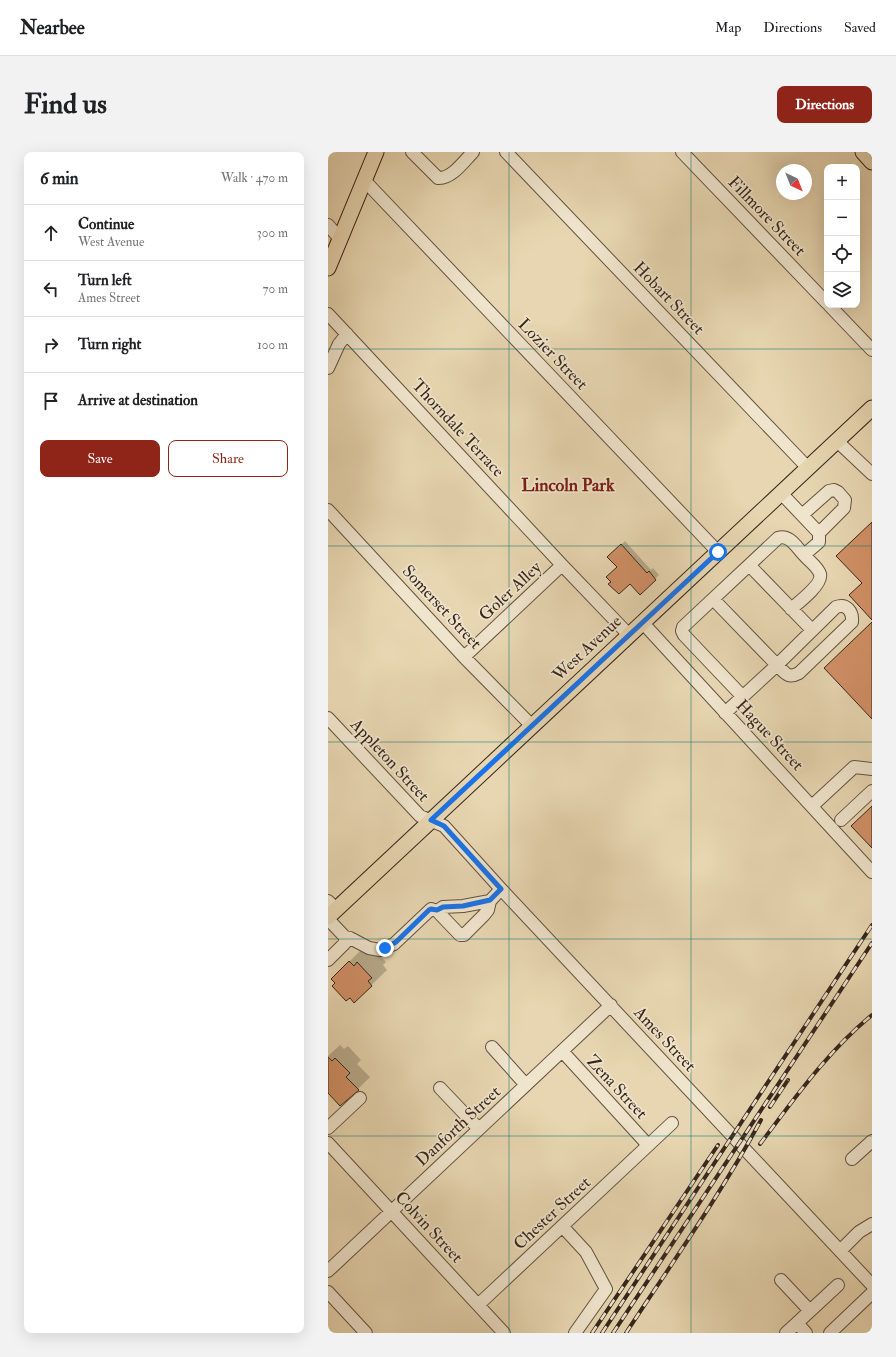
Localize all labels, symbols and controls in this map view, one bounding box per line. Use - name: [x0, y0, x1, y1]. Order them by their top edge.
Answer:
- text: Nearbee: [20, 16, 85, 40]
- text: Map: [715, 19, 741, 36]
- text: Directions: [763, 19, 822, 36]
- text: Saved: [844, 19, 876, 36]
- button: Directions: [777, 86, 872, 123]
- text: Find us: [24, 87, 107, 122]
- north arrow: [776, 164, 812, 200]
- map controls: [824, 164, 860, 308]
- button: +: [824, 164, 860, 200]
- text: 6 min: [40, 168, 79, 189]
- text: Walk · 470 m: [221, 170, 288, 186]
- street label: Fillmore Street: [724, 172, 811, 261]
- button: −: [824, 200, 860, 236]
- text: Continue: [78, 215, 134, 234]
- icon: ahead: [40, 222, 62, 244]
- text: 300 m: [257, 225, 288, 241]
- text: West Avenue: [78, 234, 145, 250]
- button: locate: [824, 236, 860, 272]
- street label: Hobart Street: [629, 257, 709, 339]
- text: Turn left: [78, 271, 132, 290]
- button: layers: [824, 272, 860, 308]
- icon: left: [40, 278, 62, 300]
- text: 70 m: [263, 281, 288, 297]
- text: Ames Street: [78, 290, 140, 306]
- street label: Lozier Street: [514, 314, 593, 394]
- icon: right: [40, 334, 62, 356]
- text: Turn right: [78, 335, 141, 354]
- text: 100 m: [257, 337, 288, 353]
- street label: Thorndale Terrace: [407, 375, 509, 481]
- icon: arrive: [40, 390, 62, 412]
- text: Arrive at destination: [78, 391, 198, 410]
- button: Save: [40, 440, 160, 477]
- button: Share: [168, 440, 288, 477]
- district label: Lincoln Park: [521, 474, 615, 497]
- route start: [709, 543, 727, 561]
- street label: Goler Alley: [474, 556, 547, 626]
- street label: Somerset Street: [398, 561, 487, 654]
- street label: West Avenue: [547, 611, 626, 686]
- street label: Hague Street: [732, 695, 809, 775]
- street label: Appleton Street: [345, 713, 434, 807]
- route end: [376, 939, 394, 957]
- street label: Ames Street: [629, 1001, 701, 1076]
- street label: Zena Street: [582, 1051, 652, 1124]
- street label: Danforth Street: [411, 1081, 505, 1171]
- street label: Chester Street: [509, 1172, 595, 1254]
- street label: Colvin Street: [391, 1187, 468, 1267]

